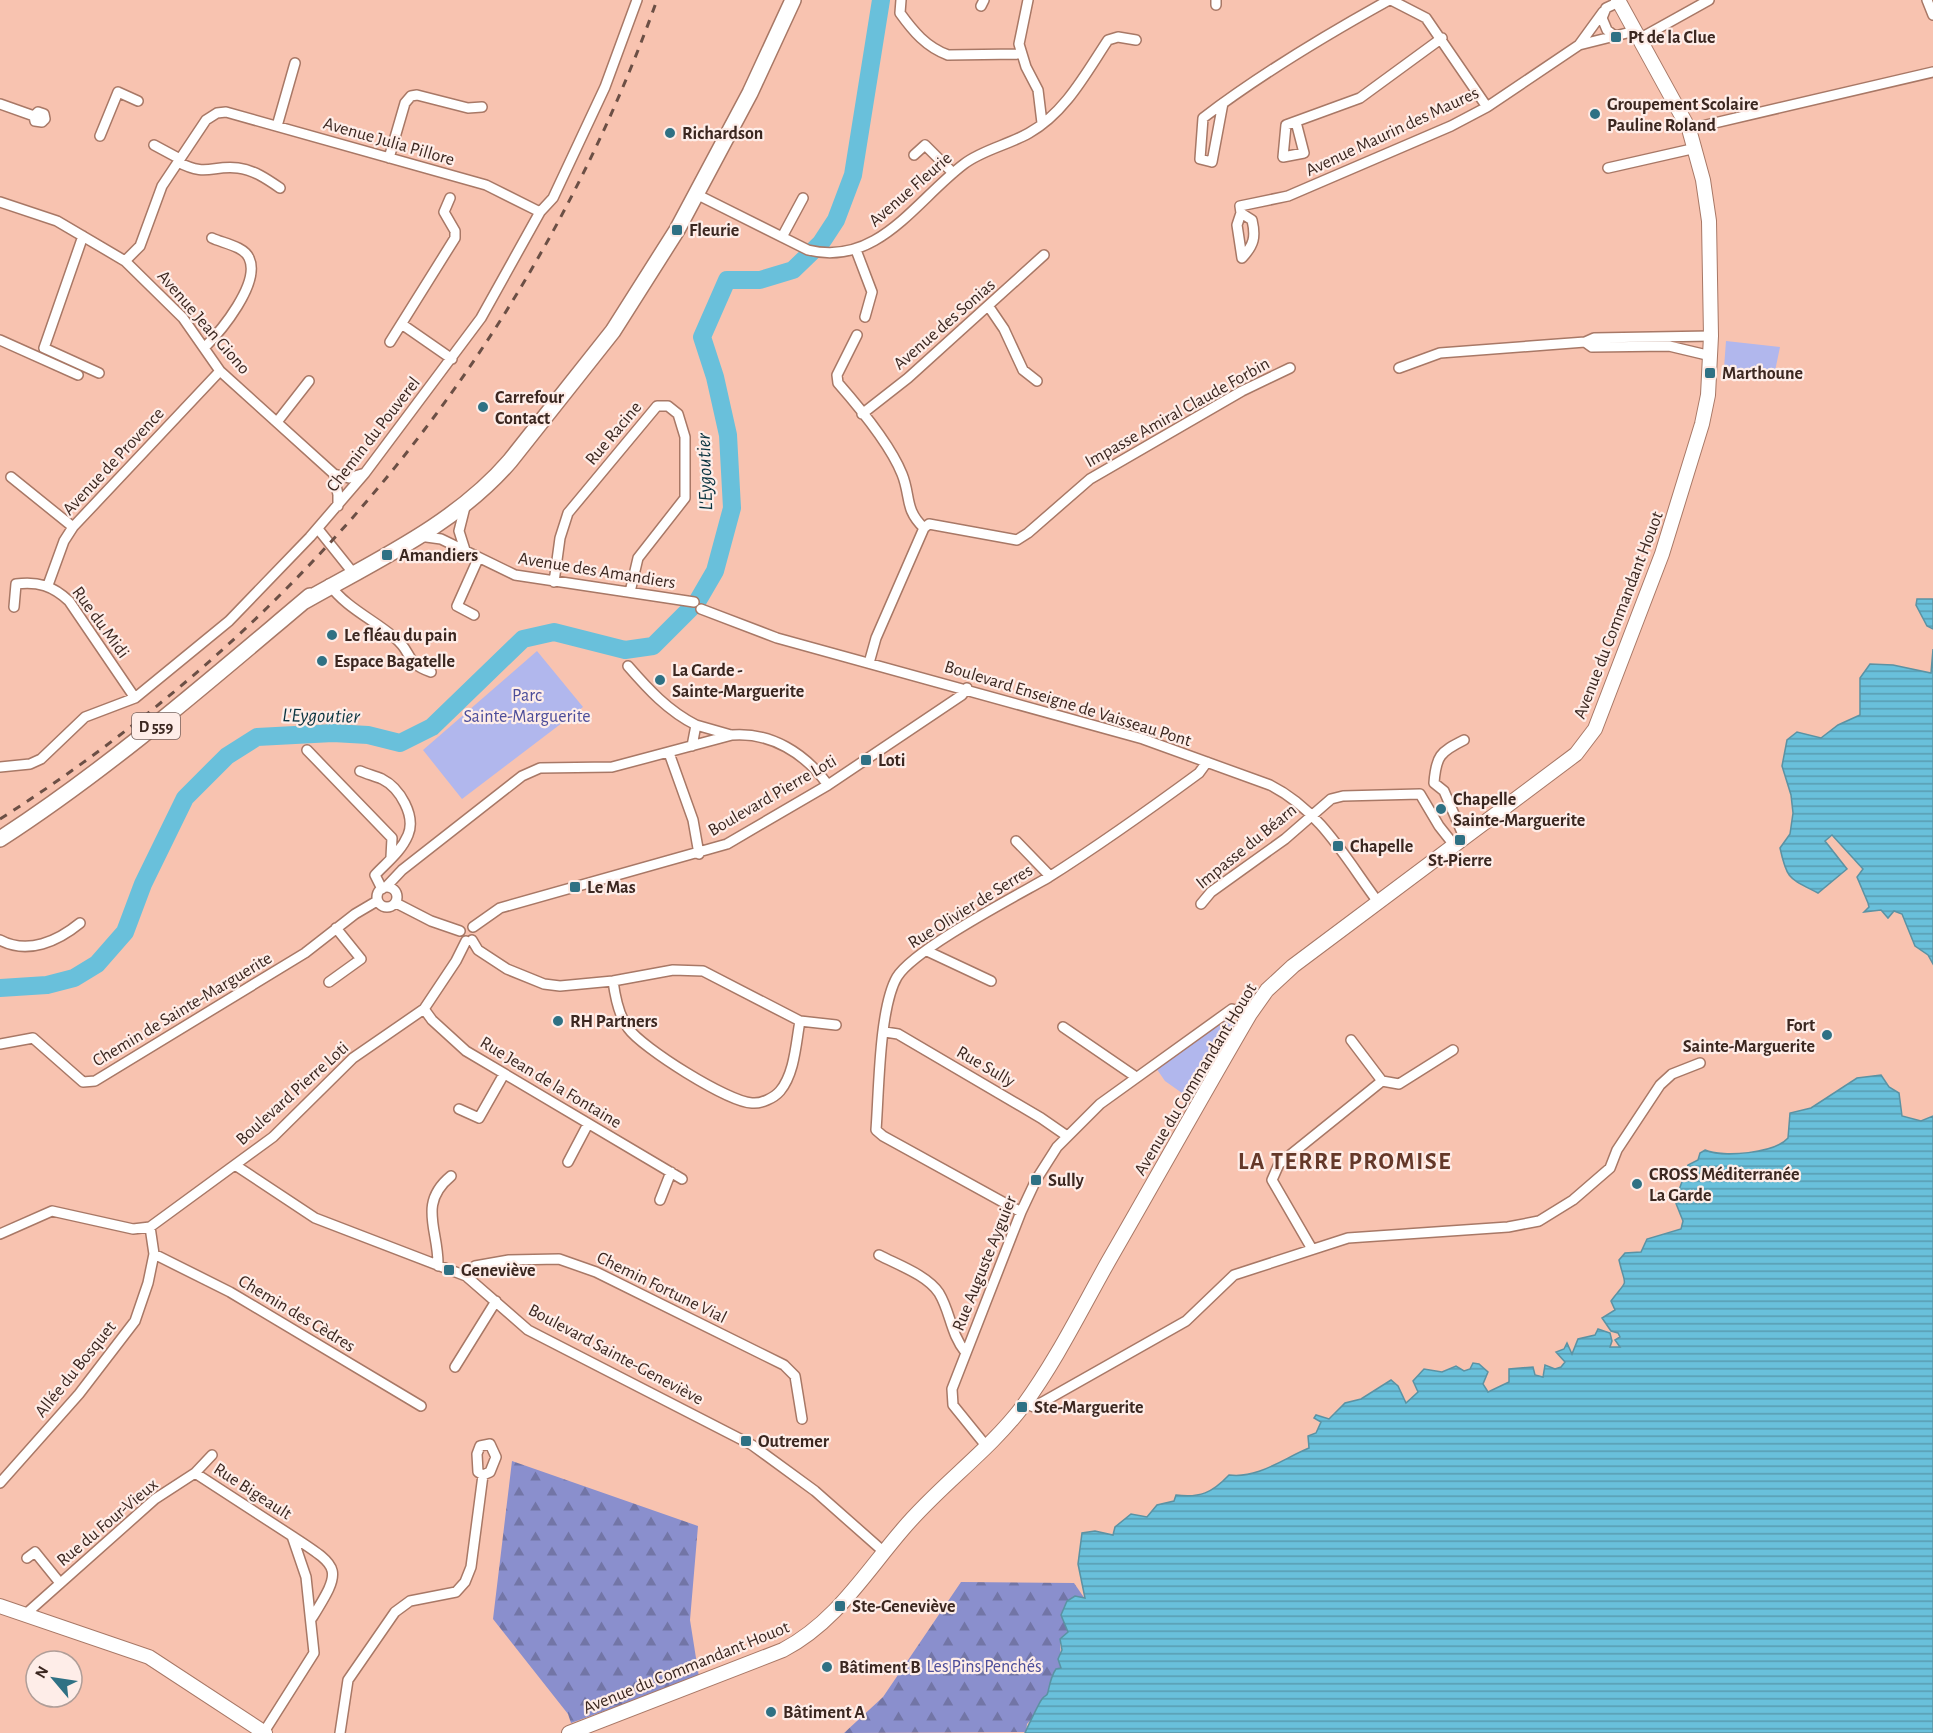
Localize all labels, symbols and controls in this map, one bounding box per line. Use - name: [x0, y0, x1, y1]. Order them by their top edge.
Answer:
- place label: Pt de la Clue: [1628, 29, 1715, 47]
- marker: Pt de la Clue: [1609, 30, 1623, 44]
- street label: Avenue Maurin des Maures: [1303, 84, 1482, 180]
- place label: Groupement Scolaire Pauline Roland: [1607, 96, 1758, 135]
- marker: Groupement Scolaire Pauline Roland: [1588, 107, 1602, 121]
- street label: Avenue Julia Pillore: [321, 115, 456, 169]
- place label: Richardson: [682, 125, 763, 143]
- marker: Richardson: [663, 126, 677, 140]
- street label: Avenue Fleurie: [866, 149, 956, 230]
- place label: Fleurie: [689, 222, 739, 240]
- marker: Fleurie: [670, 223, 684, 237]
- street label: Avenue Jean Giono: [153, 267, 253, 378]
- street label: Avenue des Sonias: [890, 276, 999, 374]
- street label: Impasse Amiral Claude Forbin: [1082, 355, 1273, 471]
- place label: Marthoune: [1722, 365, 1803, 383]
- marker: Marthoune: [1703, 366, 1717, 380]
- street label: Chemin du Pouverel: [324, 374, 424, 495]
- place label: Carrefour Contact: [495, 389, 565, 428]
- street label: Rue Racine: [582, 398, 645, 469]
- marker: Carrefour Contact: [476, 400, 490, 414]
- street label: Avenue de Provence: [60, 404, 168, 519]
- water label: L'Eygoutier: [694, 432, 716, 511]
- street label: Avenue du Commandant Houot: [1571, 509, 1667, 722]
- place label: Amandiers: [399, 547, 478, 565]
- marker: Amandiers: [380, 548, 394, 562]
- street label: Avenue des Amandiers: [517, 550, 677, 592]
- street label: Rue du Midi: [68, 583, 132, 662]
- place label: Le fléau du pain: [344, 627, 457, 645]
- marker: Le fléau du pain: [325, 628, 339, 642]
- place label: Espace Bagatelle: [334, 653, 455, 671]
- marker: Espace Bagatelle: [315, 654, 329, 668]
- street label: Boulevard Enseigne de Vaisseau Pont: [942, 658, 1193, 750]
- place label: La Garde - Sainte-Marguerite: [672, 662, 804, 701]
- marker: La Garde - Sainte-Marguerite: [653, 673, 667, 687]
- park label: Parc Sainte-Marguerite: [463, 687, 591, 726]
- water label: L'Eygoutier: [282, 705, 360, 727]
- road number: D 559: [132, 713, 180, 739]
- street label: Boulevard Pierre Loti: [705, 752, 840, 840]
- place label: Loti: [878, 752, 905, 770]
- marker: Loti: [859, 753, 873, 767]
- place label: Chapelle Sainte-Marguerite: [1453, 791, 1585, 830]
- street label: Impasse du Béarn: [1193, 801, 1300, 893]
- marker: Chapelle Sainte-Marguerite: [1434, 802, 1448, 816]
- marker: St-Pierre: [1453, 833, 1467, 847]
- place label: Chapelle: [1350, 838, 1413, 856]
- marker: Chapelle: [1331, 839, 1345, 853]
- place label: St-Pierre: [1428, 852, 1492, 870]
- street label: Rue Olivier de Serres: [905, 861, 1036, 952]
- place label: Le Mas: [587, 879, 636, 897]
- marker: Le Mas: [568, 880, 582, 894]
- street label: Chemin de Sainte-Marguerite: [90, 949, 275, 1071]
- street label: Avenue du Commandant Houot: [1131, 980, 1261, 1179]
- place label: RH Partners: [570, 1013, 658, 1031]
- marker: RH Partners: [551, 1014, 565, 1028]
- place label: Fort Sainte-Marguerite: [1683, 1017, 1815, 1056]
- marker: Fort Sainte-Marguerite: [1820, 1028, 1834, 1042]
- street label: Rue Jean de la Fontaine: [477, 1034, 624, 1132]
- street label: Boulevard Pierre Loti: [233, 1039, 353, 1149]
- street label: Rue Sully: [953, 1043, 1018, 1091]
- district label: LA TERRE PROMISE: [1238, 1150, 1452, 1174]
- place label: CROSS Méditerranée La Garde: [1649, 1166, 1800, 1205]
- place label: Sully: [1048, 1172, 1085, 1190]
- marker: Sully: [1029, 1173, 1043, 1187]
- marker: CROSS Méditerranée La Garde: [1630, 1177, 1644, 1191]
- street label: Rue Auguste Ayguier: [950, 1193, 1020, 1334]
- street label: Chemin Fortune Vial: [594, 1249, 729, 1327]
- place label: Geneviève: [461, 1262, 535, 1280]
- marker: Geneviève: [442, 1263, 456, 1277]
- street label: Chemin des Cèdres: [235, 1272, 358, 1356]
- street label: Boulevard Sainte-Geneviève: [525, 1301, 706, 1409]
- street label: Allée du Bosquet: [32, 1318, 120, 1421]
- place label: Ste-Marguerite: [1034, 1399, 1144, 1417]
- marker: Ste-Marguerite: [1015, 1400, 1029, 1414]
- place label: Outremer: [758, 1433, 830, 1451]
- marker: Outremer: [739, 1434, 753, 1448]
- street label: Rue Bigeault: [210, 1460, 295, 1524]
- street label: Rue du Four-Vieux: [54, 1475, 162, 1570]
- place label: Ste-Geneviève: [852, 1598, 955, 1616]
- marker: Ste-Geneviève: [833, 1599, 847, 1613]
- street label: Avenue du Commandant Houot: [581, 1618, 792, 1718]
- north arrow: [24, 1649, 84, 1709]
- park label: Les Pins Penchés: [926, 1658, 1042, 1676]
- place label: Bâtiment B: [839, 1659, 921, 1677]
- marker: Bâtiment B: [820, 1660, 834, 1674]
- text: N: [32, 1663, 51, 1681]
- place label: Bâtiment A: [783, 1704, 865, 1722]
- marker: Bâtiment A: [764, 1705, 778, 1719]

